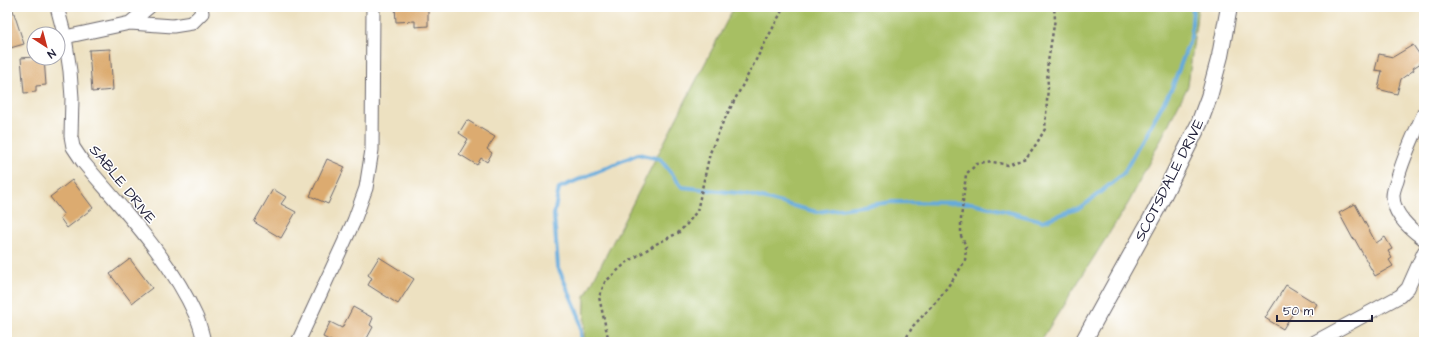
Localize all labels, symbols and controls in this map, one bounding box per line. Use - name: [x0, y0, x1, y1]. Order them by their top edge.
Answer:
- north arrow: [26, 26, 66, 66]
- text: N: [44, 46, 59, 62]
- street label: SCOTSDALE DRIVE: [1129, 115, 1209, 245]
- street label: SABLE DRIVE: [84, 140, 161, 228]
- scale bar: [1277, 297, 1372, 323]
- text: 50 m: [1283, 303, 1314, 320]

